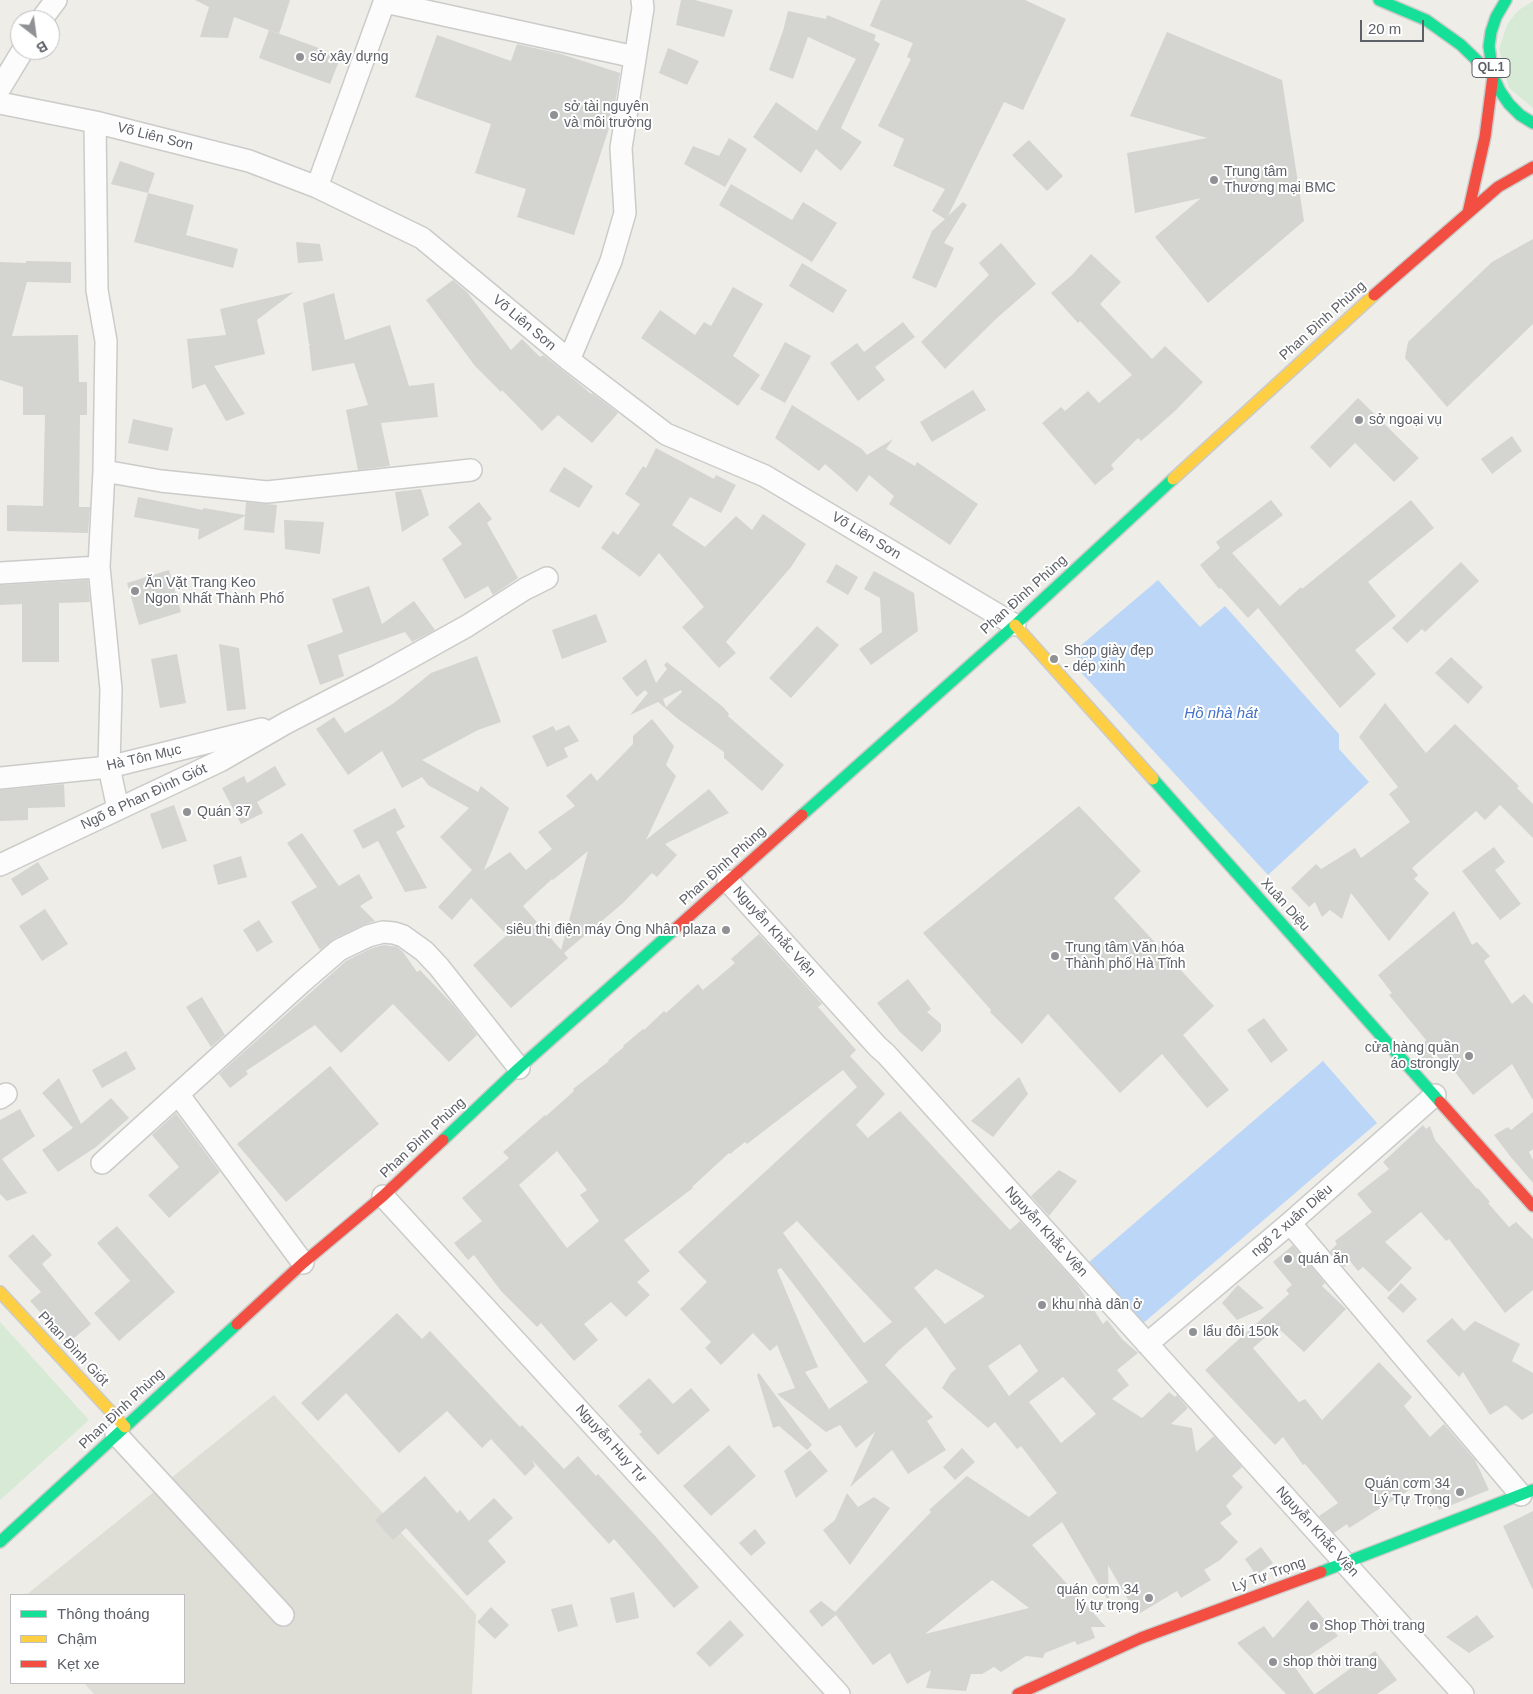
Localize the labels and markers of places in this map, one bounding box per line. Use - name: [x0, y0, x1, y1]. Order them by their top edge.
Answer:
- place label: sở xây dựng: [310, 49, 388, 65]
- marker: sở xây dựng: [294, 51, 306, 63]
- place label: sở tài nguyên và môi trường: [564, 99, 652, 132]
- marker: sở tài nguyên và môi trường: [548, 109, 560, 121]
- place label: Trung tâm Thương mại BMC: [1224, 164, 1336, 196]
- marker: Trung tâm Thương mại BMC: [1208, 174, 1220, 186]
- place label: sở ngoại vụ: [1369, 412, 1442, 428]
- marker: sở ngoại vụ: [1353, 414, 1365, 426]
- place label: Ăn Vặt Trang Keo Ngon Nhất Thành Phố: [145, 575, 284, 608]
- marker: Ăn Vặt Trang Keo Ngon Nhất Thành Phố: [129, 585, 141, 597]
- place label: Shop giày đẹp - dép xinh: [1064, 643, 1154, 676]
- marker: Shop giày đẹp - dép xinh: [1048, 653, 1060, 665]
- place label: Quán 37: [197, 804, 251, 820]
- marker: Quán 37: [181, 806, 193, 818]
- place label: siêu thị điện máy Ông Nhân plaza: [506, 922, 716, 938]
- marker: siêu thị điện máy Ông Nhân plaza: [720, 924, 732, 936]
- place label: Trung tâm Văn hóa Thành phố Hà Tĩnh: [1065, 940, 1186, 972]
- marker: Trung tâm Văn hóa Thành phố Hà Tĩnh: [1049, 950, 1061, 962]
- place label: cửa hàng quần áo strongly: [1365, 1040, 1459, 1072]
- marker: cửa hàng quần áo strongly: [1463, 1050, 1475, 1062]
- place label: quán ăn: [1298, 1251, 1349, 1267]
- marker: quán ăn: [1282, 1253, 1294, 1265]
- place label: khu nhà dân ở: [1052, 1297, 1142, 1313]
- marker: khu nhà dân ở: [1036, 1299, 1048, 1311]
- place label: lẩu đôi 150k: [1203, 1324, 1279, 1340]
- marker: lẩu đôi 150k: [1187, 1326, 1199, 1338]
- place label: Quán cơm 34 Lý Tự Trọng: [1365, 1476, 1450, 1508]
- marker: Quán cơm 34 Lý Tự Trọng: [1454, 1486, 1466, 1498]
- place label: quán cơm 34 lý tự trọng: [1057, 1582, 1139, 1614]
- marker: quán cơm 34 lý tự trọng: [1143, 1592, 1155, 1604]
- place label: Shop Thời trang: [1324, 1618, 1425, 1634]
- marker: Shop Thời trang: [1308, 1620, 1320, 1632]
- place label: shop thời trang: [1283, 1654, 1377, 1670]
- marker: shop thời trang: [1267, 1656, 1279, 1668]

